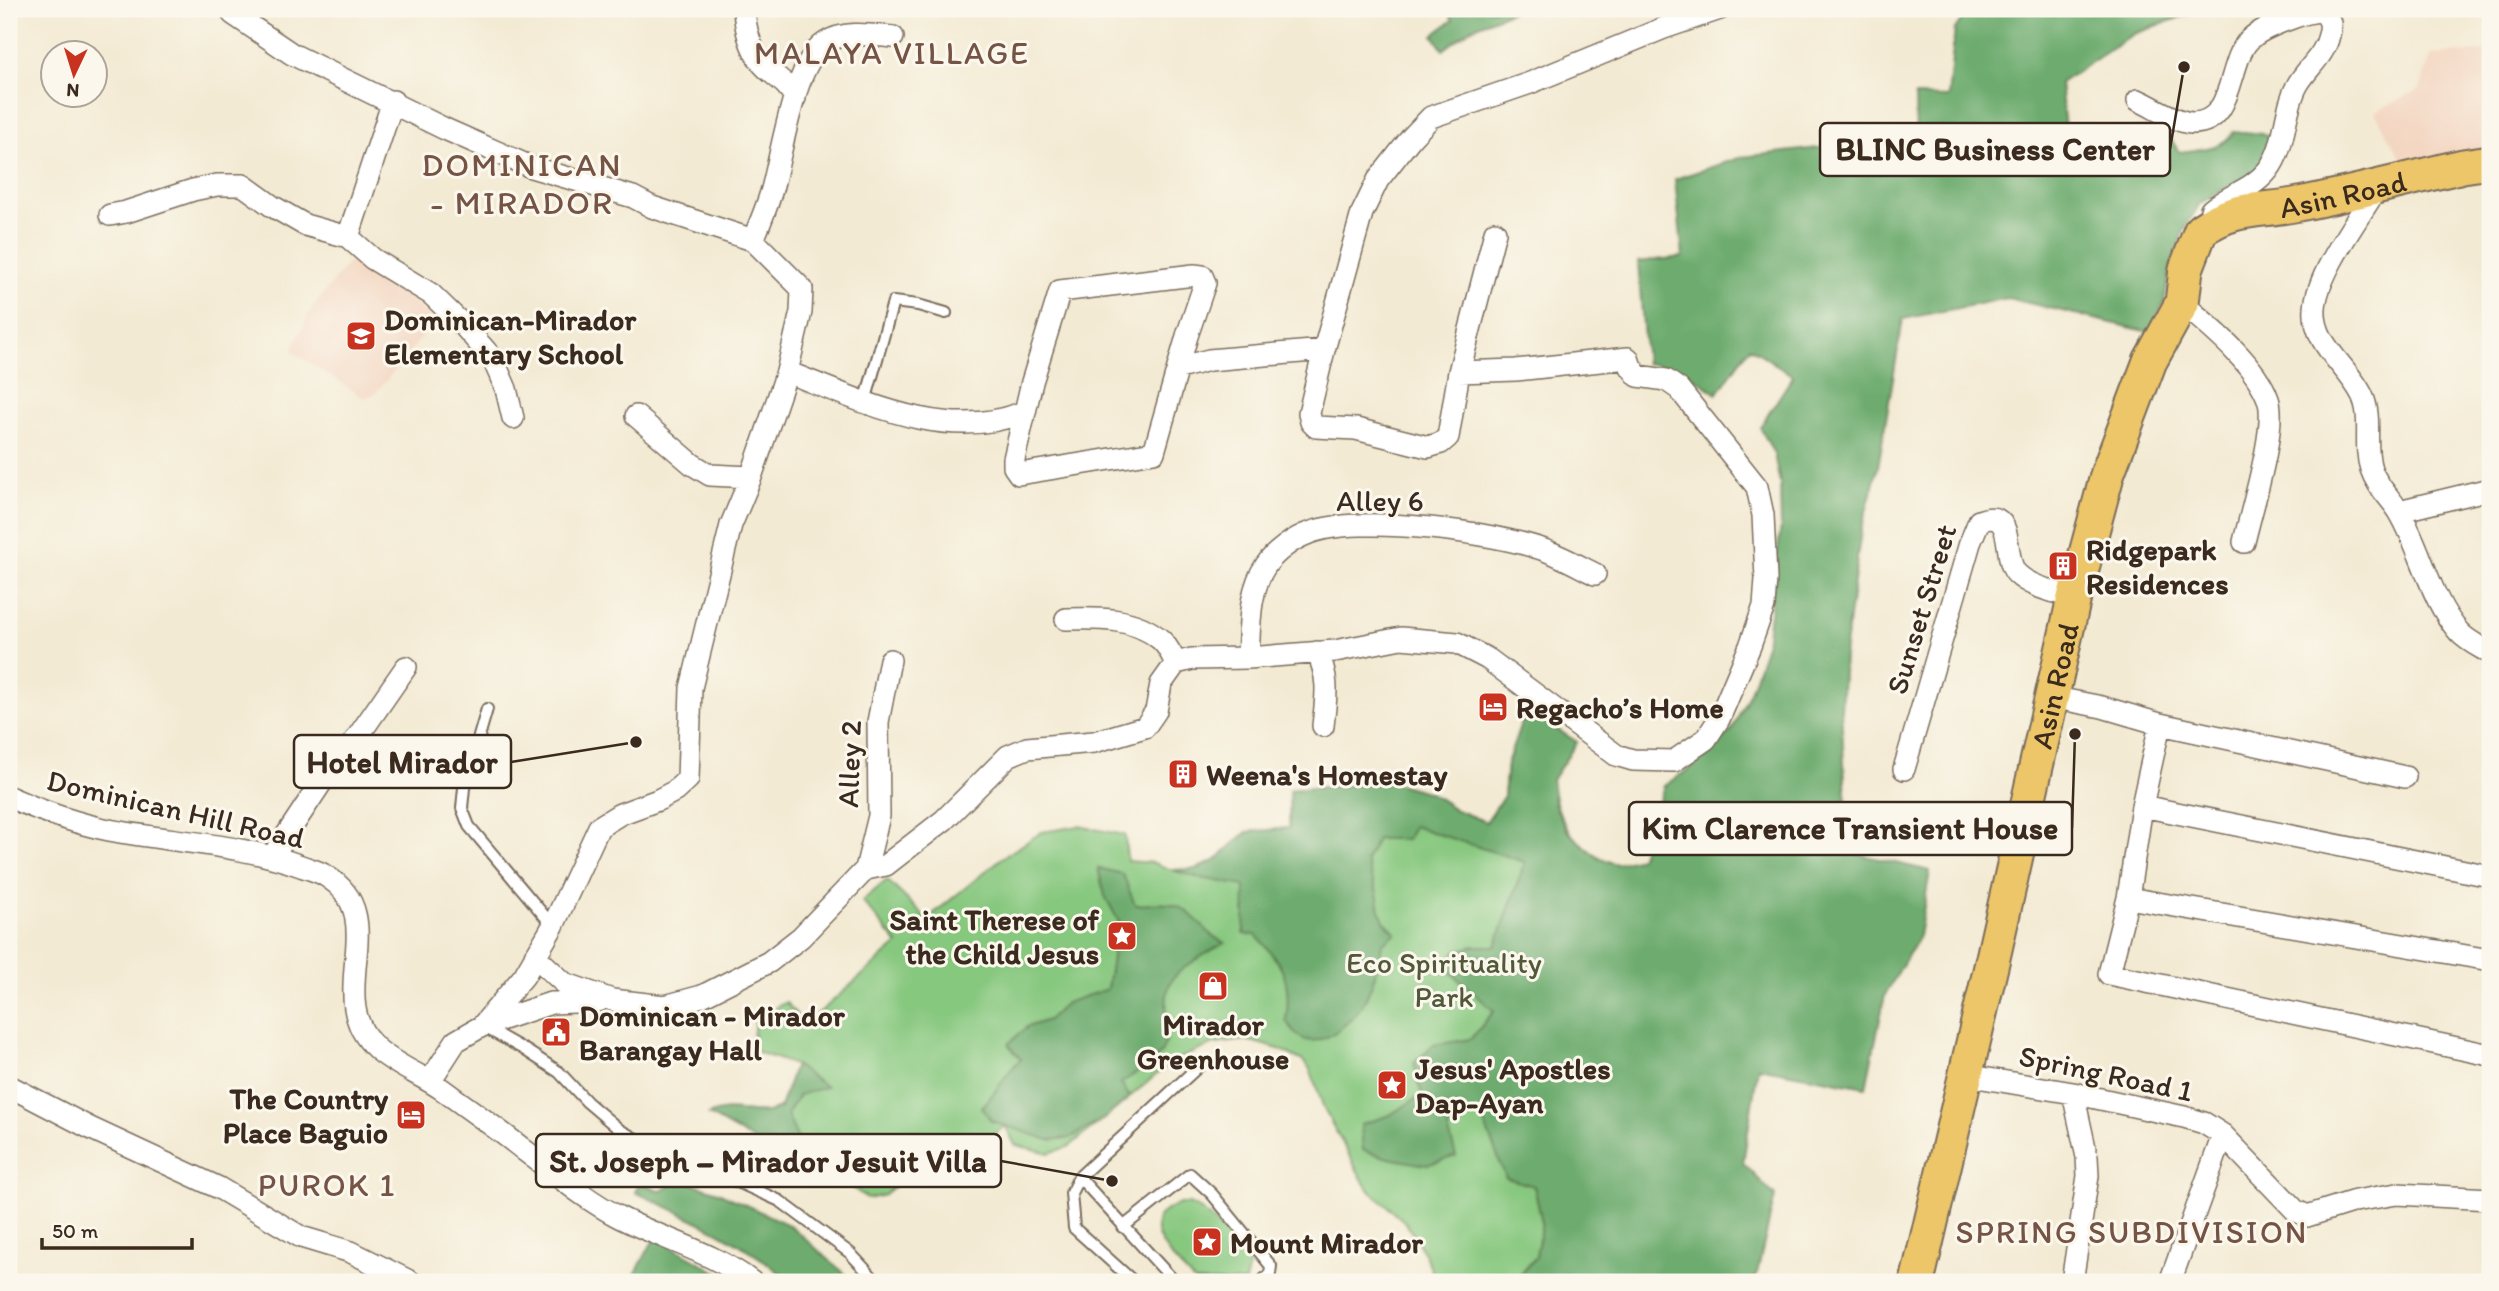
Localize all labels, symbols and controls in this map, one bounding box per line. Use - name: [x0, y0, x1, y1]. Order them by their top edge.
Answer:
- district label: MALAYA VILLAGE: [754, 34, 1030, 72]
- north arrow: [38, 38, 108, 108]
- text: N: [66, 79, 80, 102]
- callout: BLINC Business Center: [1820, 123, 2170, 176]
- text: BLINC Business Center: [1835, 130, 2156, 168]
- district label: DOMINICAN - MIRADOR: [421, 145, 623, 222]
- street label: Asin Road: [2277, 162, 2410, 226]
- place label: Dominican-Mirador Elementary School: [384, 301, 637, 372]
- school or university icon: Dominican-Mirador Elementary School: [344, 319, 378, 353]
- street label: Alley 6: [1336, 482, 1424, 519]
- street label: Sunset Street: [1878, 520, 1964, 698]
- place label: Ridgepark Residences: [2086, 531, 2229, 602]
- building icon: Ridgepark Residences: [2046, 549, 2080, 583]
- street label: Asin Road: [2022, 619, 2086, 752]
- place label: Regacho’s Home: [1516, 689, 1724, 726]
- hotel icon: Regacho’s Home: [1476, 690, 1510, 724]
- street label: Alley 2: [829, 720, 869, 808]
- callout: Hotel Mirador: [294, 735, 511, 788]
- text: Hotel Mirador: [306, 743, 499, 781]
- place label: Weena's Homestay: [1206, 756, 1448, 793]
- building icon: Weena's Homestay: [1166, 757, 1200, 791]
- street label: Dominican Hill Road: [44, 761, 309, 857]
- callout: Kim Clarence Transient House: [1629, 802, 2072, 855]
- text: Kim Clarence Transient House: [1642, 809, 2058, 847]
- place label: Saint Therese of the Child Jesus: [889, 901, 1100, 972]
- place icon: Saint Therese of the Child Jesus: [1105, 919, 1139, 953]
- park label: Eco Spirituality Park: [1346, 944, 1542, 1015]
- shop icon: Mirador Greenhouse: [1196, 969, 1230, 1003]
- place label: Dominican - Mirador Barangay Hall: [579, 997, 846, 1068]
- place label: Mirador Greenhouse: [1137, 1006, 1289, 1077]
- public building icon: Dominican - Mirador Barangay Hall: [539, 1015, 573, 1049]
- street label: Spring Road 1: [2016, 1037, 2196, 1109]
- place label: Jesus' Apostles Dap-Ayan: [1414, 1050, 1610, 1121]
- place icon: Jesus' Apostles Dap-Ayan: [1375, 1068, 1409, 1102]
- place label: The Country Place Baguio: [223, 1080, 389, 1151]
- hotel icon: The Country Place Baguio: [394, 1098, 428, 1132]
- callout: St. Joseph – Mirador Jesuit Villa: [536, 1134, 1001, 1187]
- text: St. Joseph – Mirador Jesuit Villa: [549, 1142, 987, 1180]
- district label: PUROK 1: [258, 1166, 396, 1204]
- scale bar: [42, 1207, 192, 1251]
- district label: SPRING SUBDIVISION: [1956, 1213, 2308, 1251]
- text: 50 m: [52, 1218, 99, 1243]
- place label: Mount Mirador: [1230, 1224, 1423, 1261]
- place icon: Mount Mirador: [1190, 1225, 1224, 1259]

